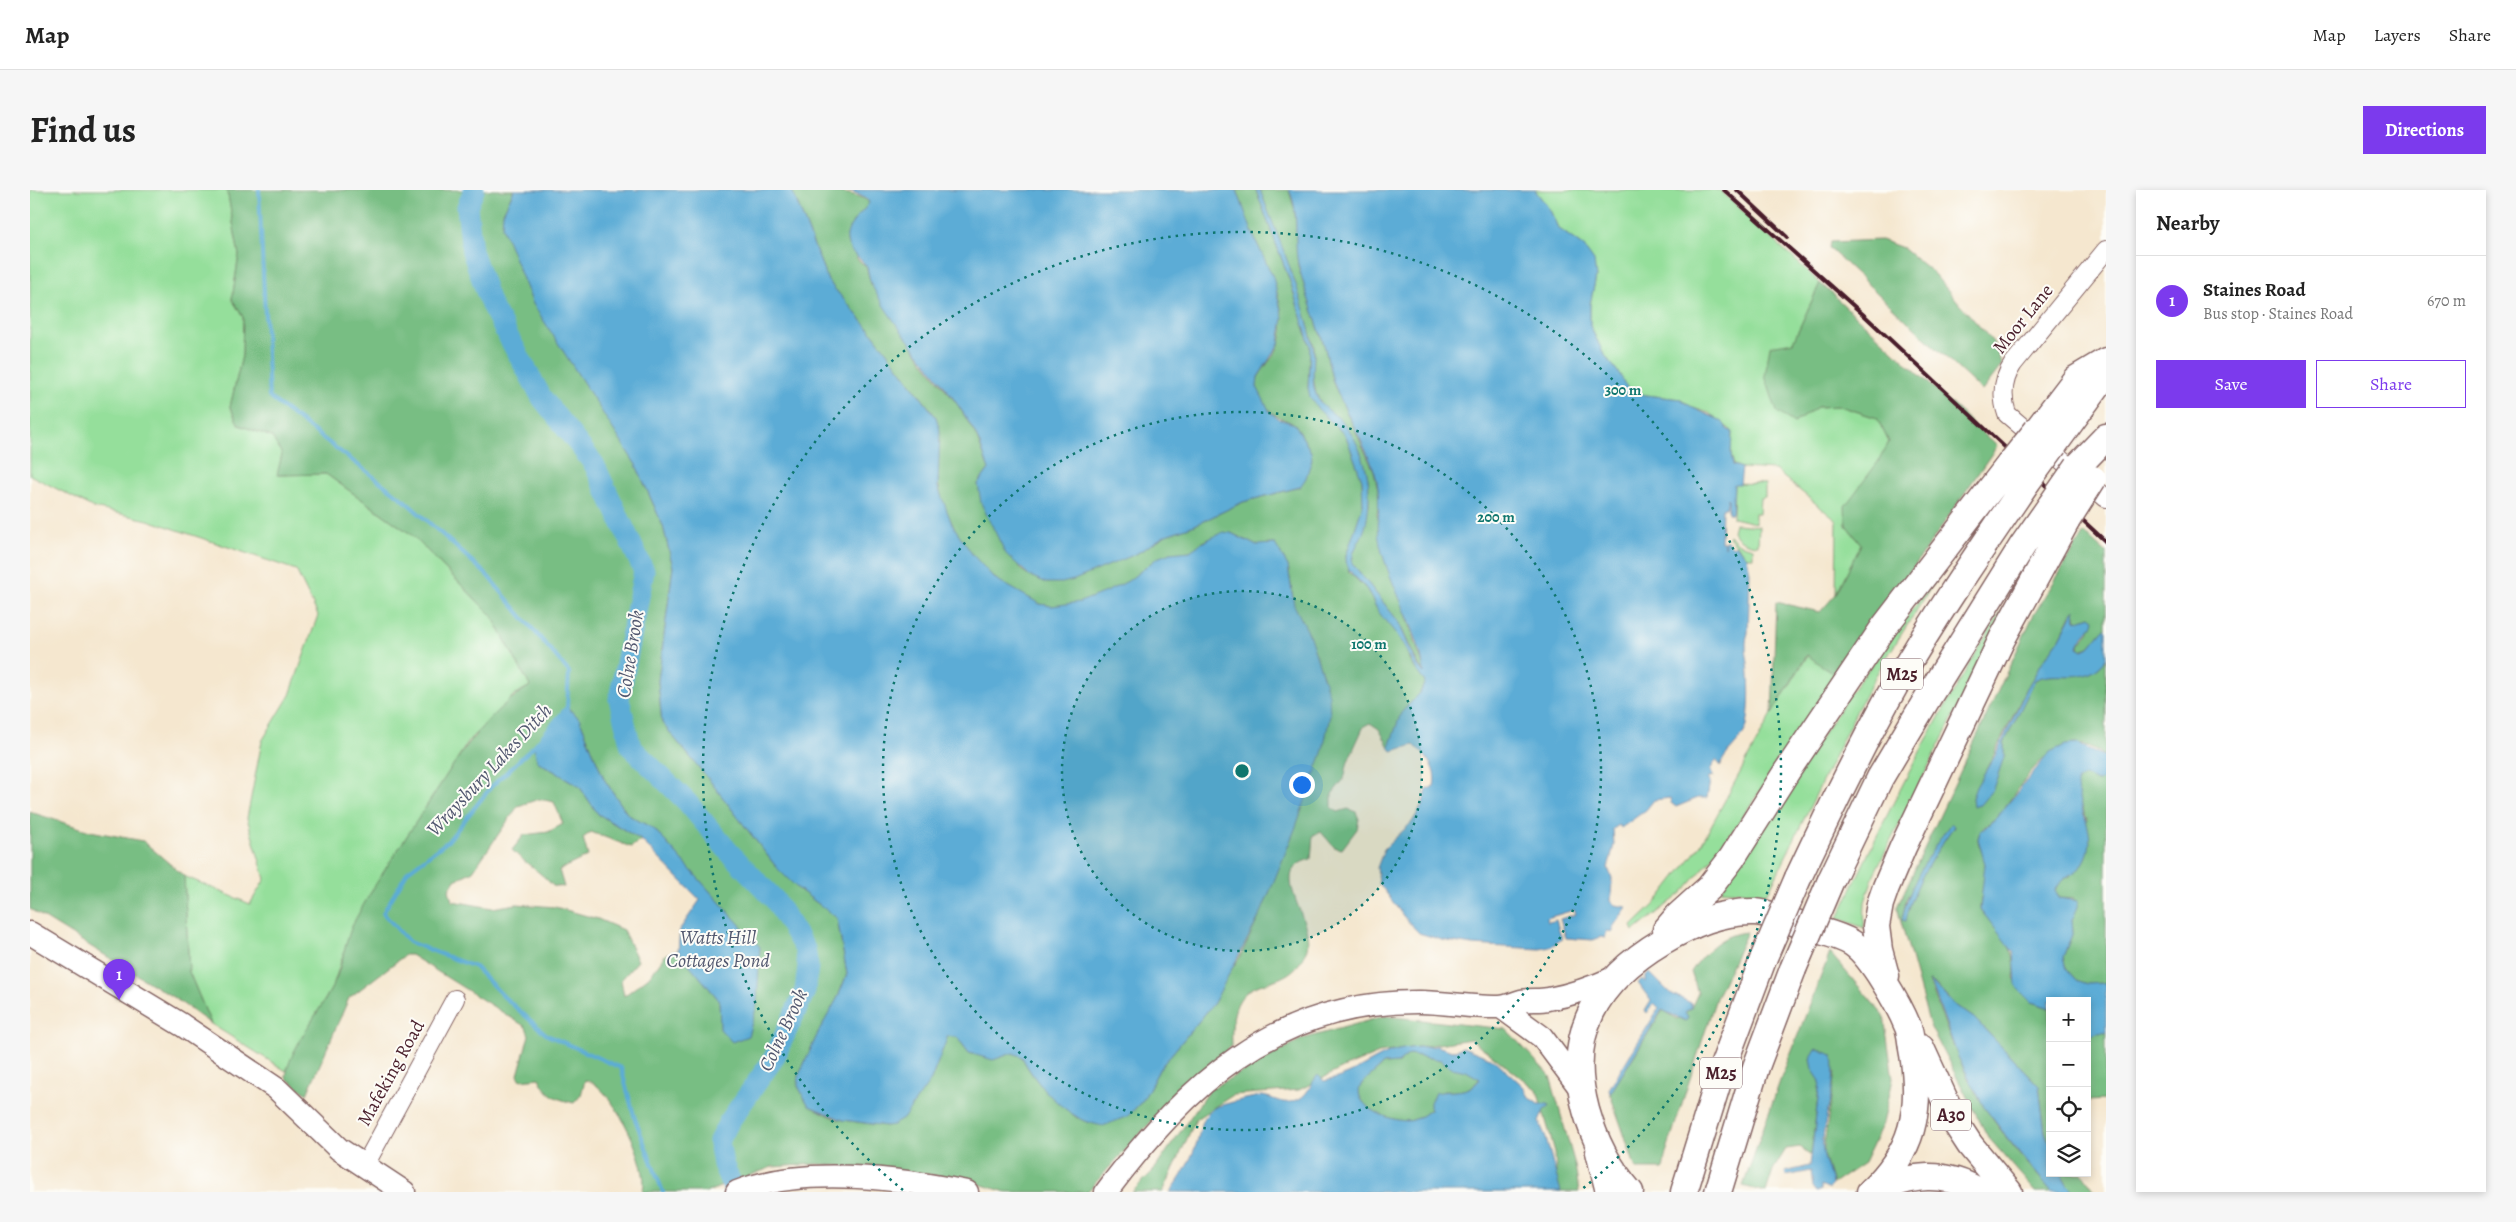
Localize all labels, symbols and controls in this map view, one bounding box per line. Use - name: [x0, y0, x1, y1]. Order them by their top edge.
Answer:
- text: Map: [25, 19, 69, 51]
- text: Map: [2313, 23, 2346, 47]
- text: Layers: [2374, 23, 2421, 47]
- text: Share: [2449, 23, 2491, 47]
- text: Find us: [30, 106, 136, 154]
- button: Directions: [2363, 106, 2486, 154]
- text: Nearby: [2156, 209, 2219, 237]
- text: Staines Road: [2203, 277, 2306, 303]
- street label: Moor Lane: [1987, 279, 2059, 359]
- text: 1: [2169, 290, 2175, 312]
- text: 670 m: [2427, 290, 2466, 312]
- text: Bus stop · Staines Road: [2203, 303, 2353, 325]
- button: Save: [2156, 360, 2306, 408]
- button: Share: [2316, 360, 2466, 408]
- text: 300 m: [1605, 380, 1642, 400]
- text: 200 m: [1477, 507, 1515, 527]
- water label: Colne Brook: [610, 608, 650, 700]
- text: 100 m: [1351, 634, 1387, 654]
- road number: M25: [1881, 658, 1923, 689]
- water label: Wraysbury Lakes Ditch: [420, 698, 558, 842]
- centre of rings: [1233, 762, 1251, 780]
- your location: [1289, 772, 1315, 798]
- water label: Watts Hill Cottages Pond: [666, 924, 770, 974]
- pin: 1: [103, 959, 135, 1000]
- water label: Colne Brook: [752, 984, 814, 1076]
- map controls: [2046, 997, 2091, 1177]
- button: +: [2046, 997, 2091, 1042]
- street label: Mafeking Road: [351, 1015, 431, 1131]
- button: −: [2046, 1042, 2091, 1087]
- road number: M25: [1700, 1058, 1742, 1088]
- button: locate: [2046, 1087, 2091, 1132]
- road number: A30: [1931, 1100, 1971, 1130]
- button: layers: [2046, 1132, 2091, 1177]

